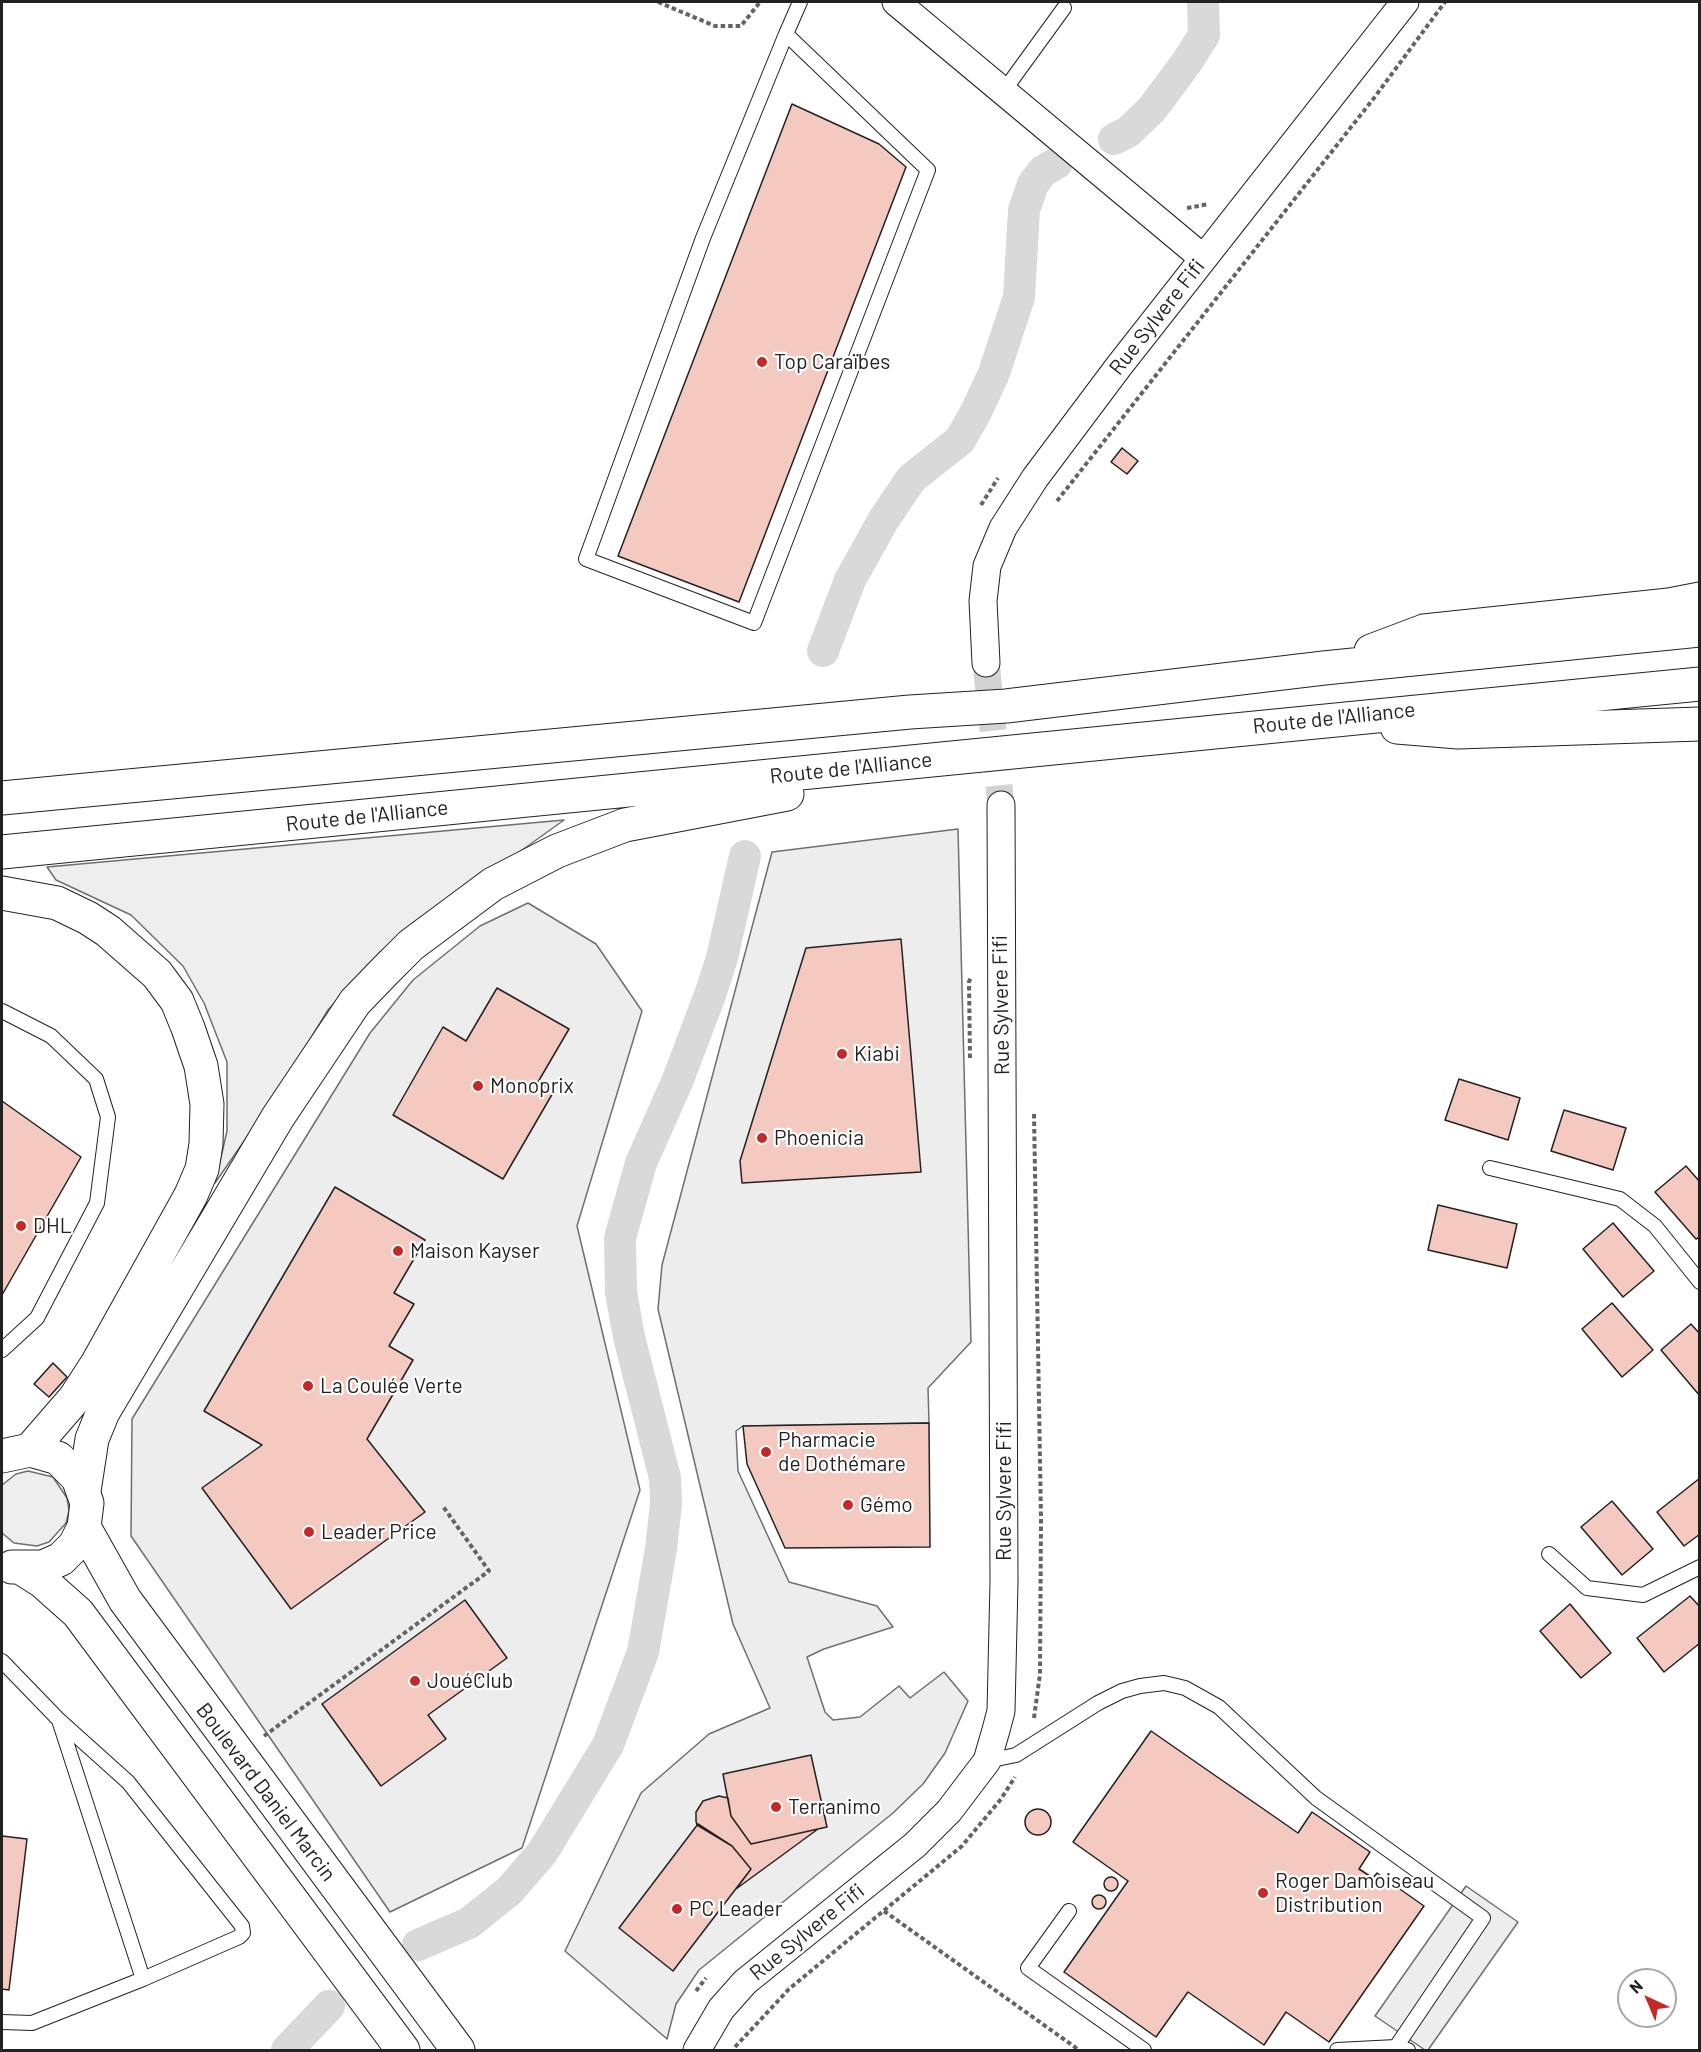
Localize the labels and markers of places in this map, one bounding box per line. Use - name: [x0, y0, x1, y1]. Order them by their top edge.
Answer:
- place label: Top Caraïbes: [774, 349, 890, 375]
- marker: Top Caraïbes: [755, 355, 769, 369]
- place label: Kiabi: [854, 1041, 900, 1067]
- marker: Kiabi: [835, 1047, 849, 1061]
- place label: Monoprix: [490, 1073, 574, 1099]
- marker: Monoprix: [471, 1079, 485, 1093]
- place label: Phoenicia: [774, 1125, 864, 1151]
- marker: Phoenicia: [755, 1131, 769, 1145]
- place label: DHL: [33, 1213, 72, 1239]
- marker: DHL: [14, 1219, 28, 1233]
- place label: Maison Kayser: [410, 1238, 540, 1264]
- marker: Maison Kayser: [391, 1244, 405, 1258]
- place label: La Coulée Verte: [320, 1373, 463, 1399]
- marker: La Coulée Verte: [301, 1379, 315, 1393]
- place label: Pharmacie de Dothémare: [778, 1427, 906, 1477]
- marker: Pharmacie de Dothémare: [759, 1445, 773, 1459]
- place label: Gémo: [860, 1492, 913, 1518]
- marker: Gémo: [841, 1498, 855, 1512]
- place label: Leader Price: [321, 1519, 437, 1545]
- marker: Leader Price: [302, 1525, 316, 1539]
- place label: JouéClub: [427, 1668, 513, 1694]
- marker: JouéClub: [408, 1674, 422, 1688]
- place label: Terranimo: [788, 1794, 881, 1820]
- marker: Terranimo: [769, 1800, 783, 1814]
- place label: Roger Damoiseau Distribution: [1275, 1868, 1434, 1918]
- marker: Roger Damoiseau Distribution: [1256, 1886, 1270, 1900]
- place label: PC Leader: [689, 1896, 782, 1922]
- marker: PC Leader: [670, 1902, 684, 1916]

